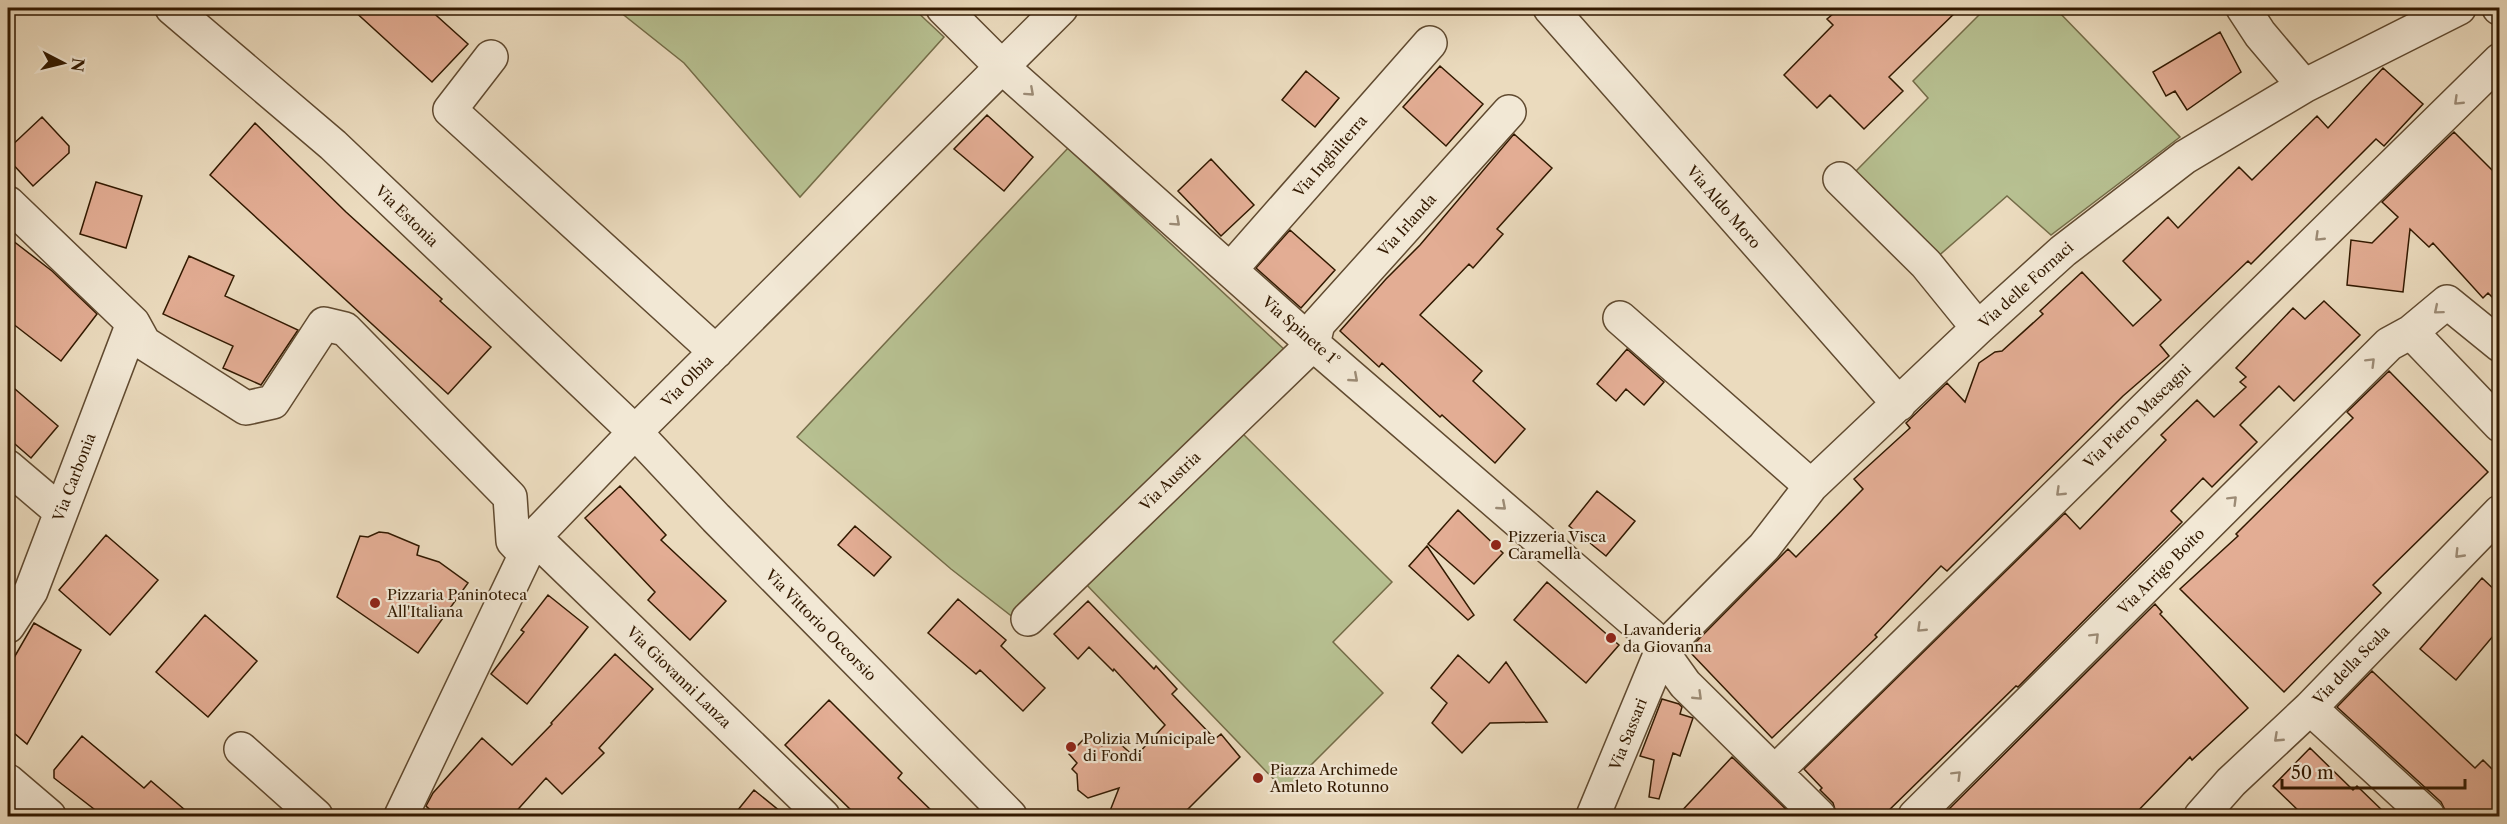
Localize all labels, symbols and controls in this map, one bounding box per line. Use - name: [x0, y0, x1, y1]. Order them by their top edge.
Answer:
- north arrow: [33, 33, 93, 93]
- text: N: [67, 57, 89, 73]
- one-way arrow: [1024, 85, 1034, 96]
- one-way arrow: [2454, 93, 2465, 104]
- street label: Via Inghilterra: [1288, 111, 1371, 202]
- street label: Via Aldo Moro: [1682, 161, 1765, 252]
- street label: Via Estonia: [371, 181, 443, 251]
- street label: Via Irlanda: [1373, 190, 1440, 261]
- one-way arrow: [1169, 215, 1180, 226]
- one-way arrow: [2315, 230, 2326, 241]
- street label: Via delle Fornaci: [1974, 237, 2077, 333]
- street label: Via Spinete 1°: [1258, 292, 1344, 370]
- one-way arrow: [2434, 302, 2445, 313]
- street label: Via Olbia: [656, 351, 717, 412]
- one-way arrow: [2364, 358, 2374, 369]
- street label: Via Pietro Mascagni: [2079, 360, 2195, 473]
- one-way arrow: [1348, 371, 1358, 382]
- street label: Via Carbonia: [48, 430, 100, 525]
- street label: Via Austria: [1135, 447, 1204, 515]
- one-way arrow: [2056, 484, 2067, 495]
- one-way arrow: [2225, 496, 2236, 507]
- one-way arrow: [1495, 499, 1505, 510]
- street label: Via Arrigo Boito: [2113, 524, 2208, 619]
- place label: Pizzeria Visca Caramella: [1508, 527, 1606, 563]
- marker: Pizzeria Visca Caramella: [1489, 538, 1503, 552]
- one-way arrow: [2455, 547, 2466, 557]
- street label: Via Vittorio Occorsio: [761, 565, 881, 685]
- place label: Pizzaria Paninoteca All'Italiana: [386, 585, 527, 621]
- marker: Pizzaria Paninoteca All'Italiana: [368, 596, 382, 610]
- place label: Lavanderia da Giovanna: [1623, 620, 1712, 656]
- street label: Via Giovanni Lanza: [622, 621, 735, 732]
- one-way arrow: [1917, 621, 1928, 632]
- street label: Via della Scala: [2308, 622, 2393, 709]
- marker: Lavanderia da Giovanna: [1604, 631, 1618, 645]
- one-way arrow: [2087, 634, 2098, 645]
- one-way arrow: [1690, 689, 1701, 700]
- street label: Via Sassari: [1605, 695, 1651, 774]
- place label: Polizia Municipale di Fondi: [1083, 729, 1215, 765]
- one-way arrow: [2275, 731, 2285, 742]
- marker: Polizia Municipale di Fondi: [1064, 740, 1078, 754]
- scale bar: [2282, 752, 2465, 790]
- place label: Piazza Archimede Amleto Rotunno: [1269, 760, 1398, 796]
- text: 50 m: [2291, 762, 2334, 784]
- marker: Piazza Archimede Amleto Rotunno: [1251, 771, 1265, 785]
- one-way arrow: [1949, 772, 1960, 783]

